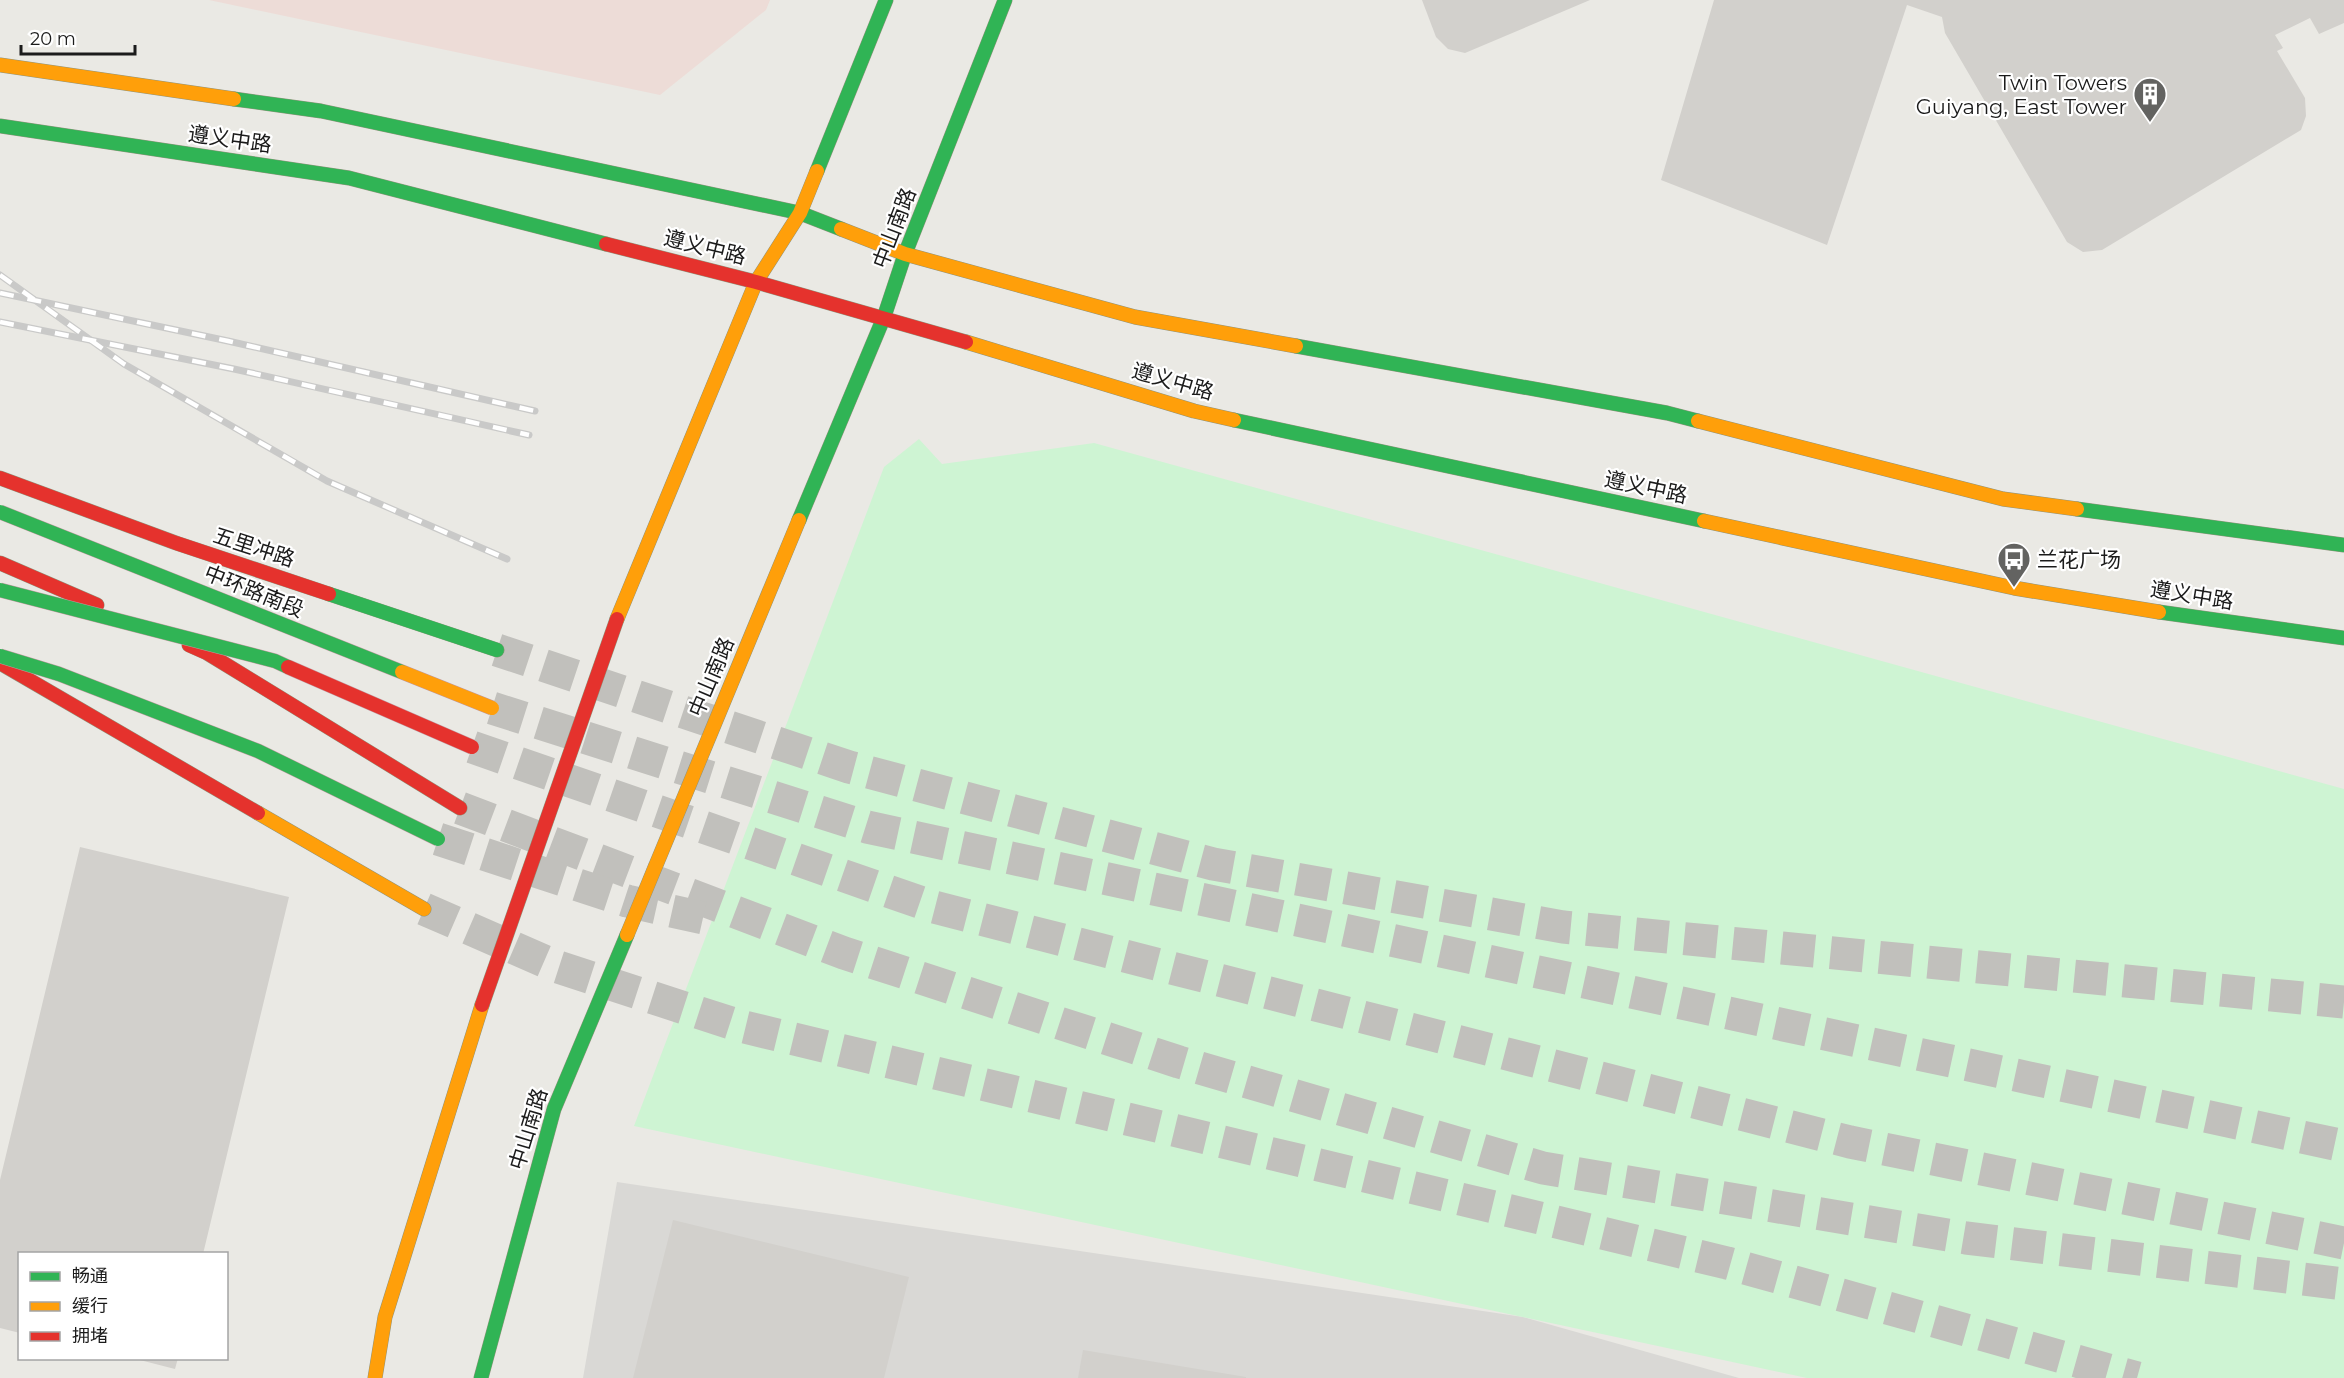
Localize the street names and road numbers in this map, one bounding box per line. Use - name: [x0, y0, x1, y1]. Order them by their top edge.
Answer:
- street label: 遵义中路: [187, 121, 273, 157]
- street label: 中山南路: [867, 184, 921, 272]
- street label: 遵义中路: [661, 225, 749, 269]
- street label: 遵义中路: [1129, 357, 1217, 405]
- street label: 遵义中路: [1602, 466, 1690, 508]
- street label: 五里冲路: [210, 522, 298, 572]
- street label: 中环路南段: [201, 560, 307, 622]
- street label: 遵义中路: [2149, 576, 2235, 614]
- street label: 中山南路: [683, 633, 739, 721]
- street label: 中山南路: [504, 1085, 552, 1173]

